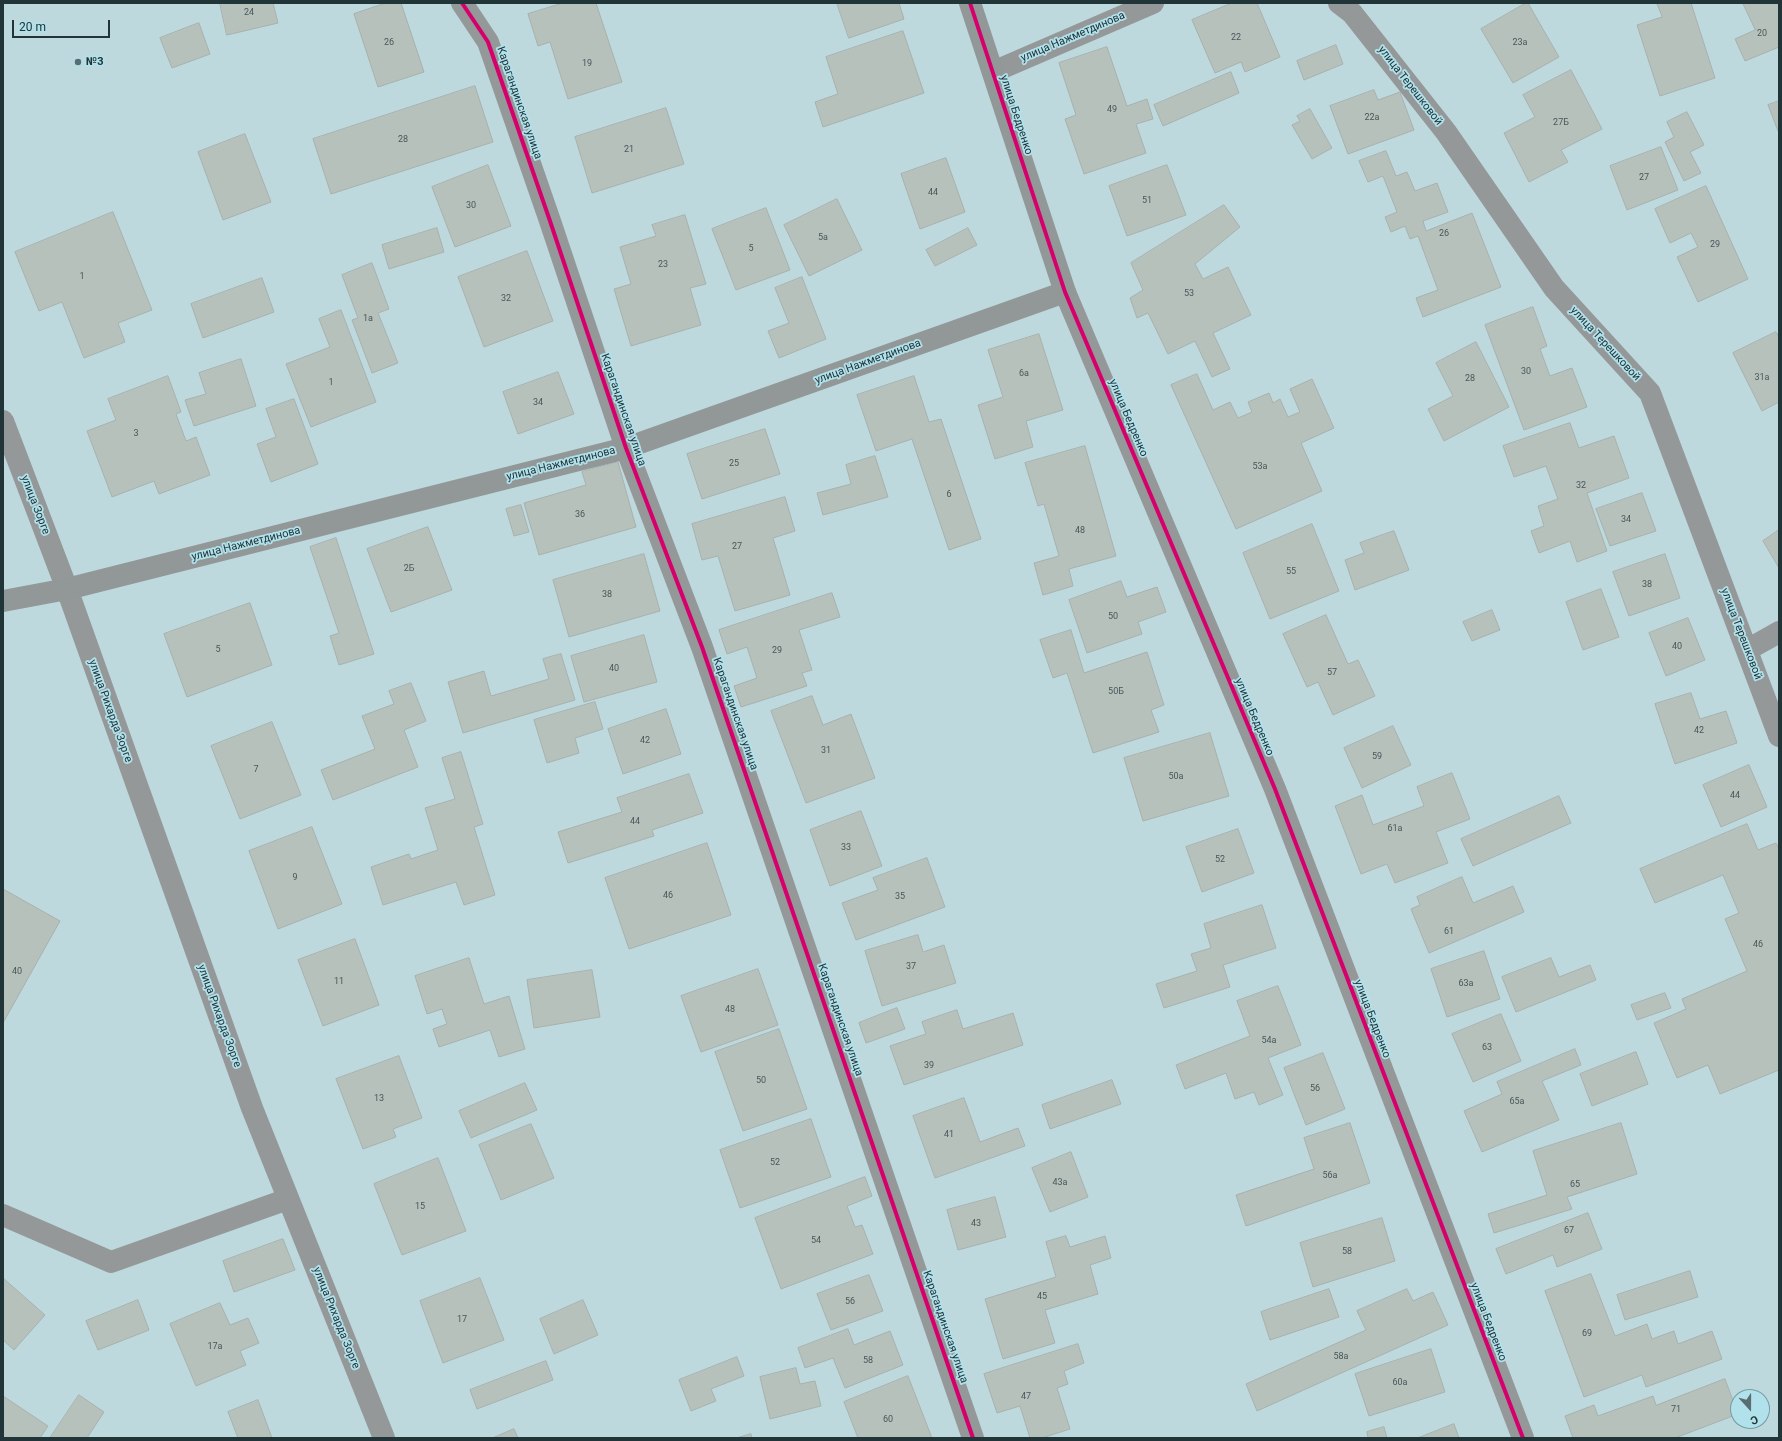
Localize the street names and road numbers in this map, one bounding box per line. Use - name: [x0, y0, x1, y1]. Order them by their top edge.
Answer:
- street label: улица Нажметдинова: [1019, 9, 1127, 65]
- street label: улица Терешковой: [1375, 44, 1445, 128]
- street label: Карагандинская улица: [494, 45, 544, 161]
- street label: улица Бедренко: [997, 74, 1035, 156]
- street label: улица Терешковой: [1567, 304, 1643, 384]
- street label: улица Нажметдинова: [813, 337, 923, 387]
- street label: Карагандинская улица: [598, 352, 648, 468]
- street label: улица Бедренко: [1106, 377, 1150, 459]
- street label: улица Нажметдинова: [505, 444, 617, 484]
- street label: улица Зорге: [18, 474, 52, 536]
- street label: улица Нажметдинова: [190, 524, 302, 564]
- street label: улица Терешковой: [1718, 586, 1764, 682]
- street label: Карагандинская улица: [710, 656, 760, 772]
- street label: улица Рихарда Зорге: [85, 658, 135, 764]
- street label: улица Бедренко: [1232, 676, 1276, 758]
- street label: Карагандинская улица: [815, 962, 865, 1078]
- street label: улица Рихарда Зорге: [194, 963, 244, 1069]
- street label: улица Бедренко: [1351, 978, 1393, 1060]
- street label: улица Рихарда Зорге: [310, 1265, 362, 1371]
- street label: Карагандинская улица: [920, 1269, 970, 1385]
- street label: улица Бедренко: [1467, 1281, 1509, 1363]

